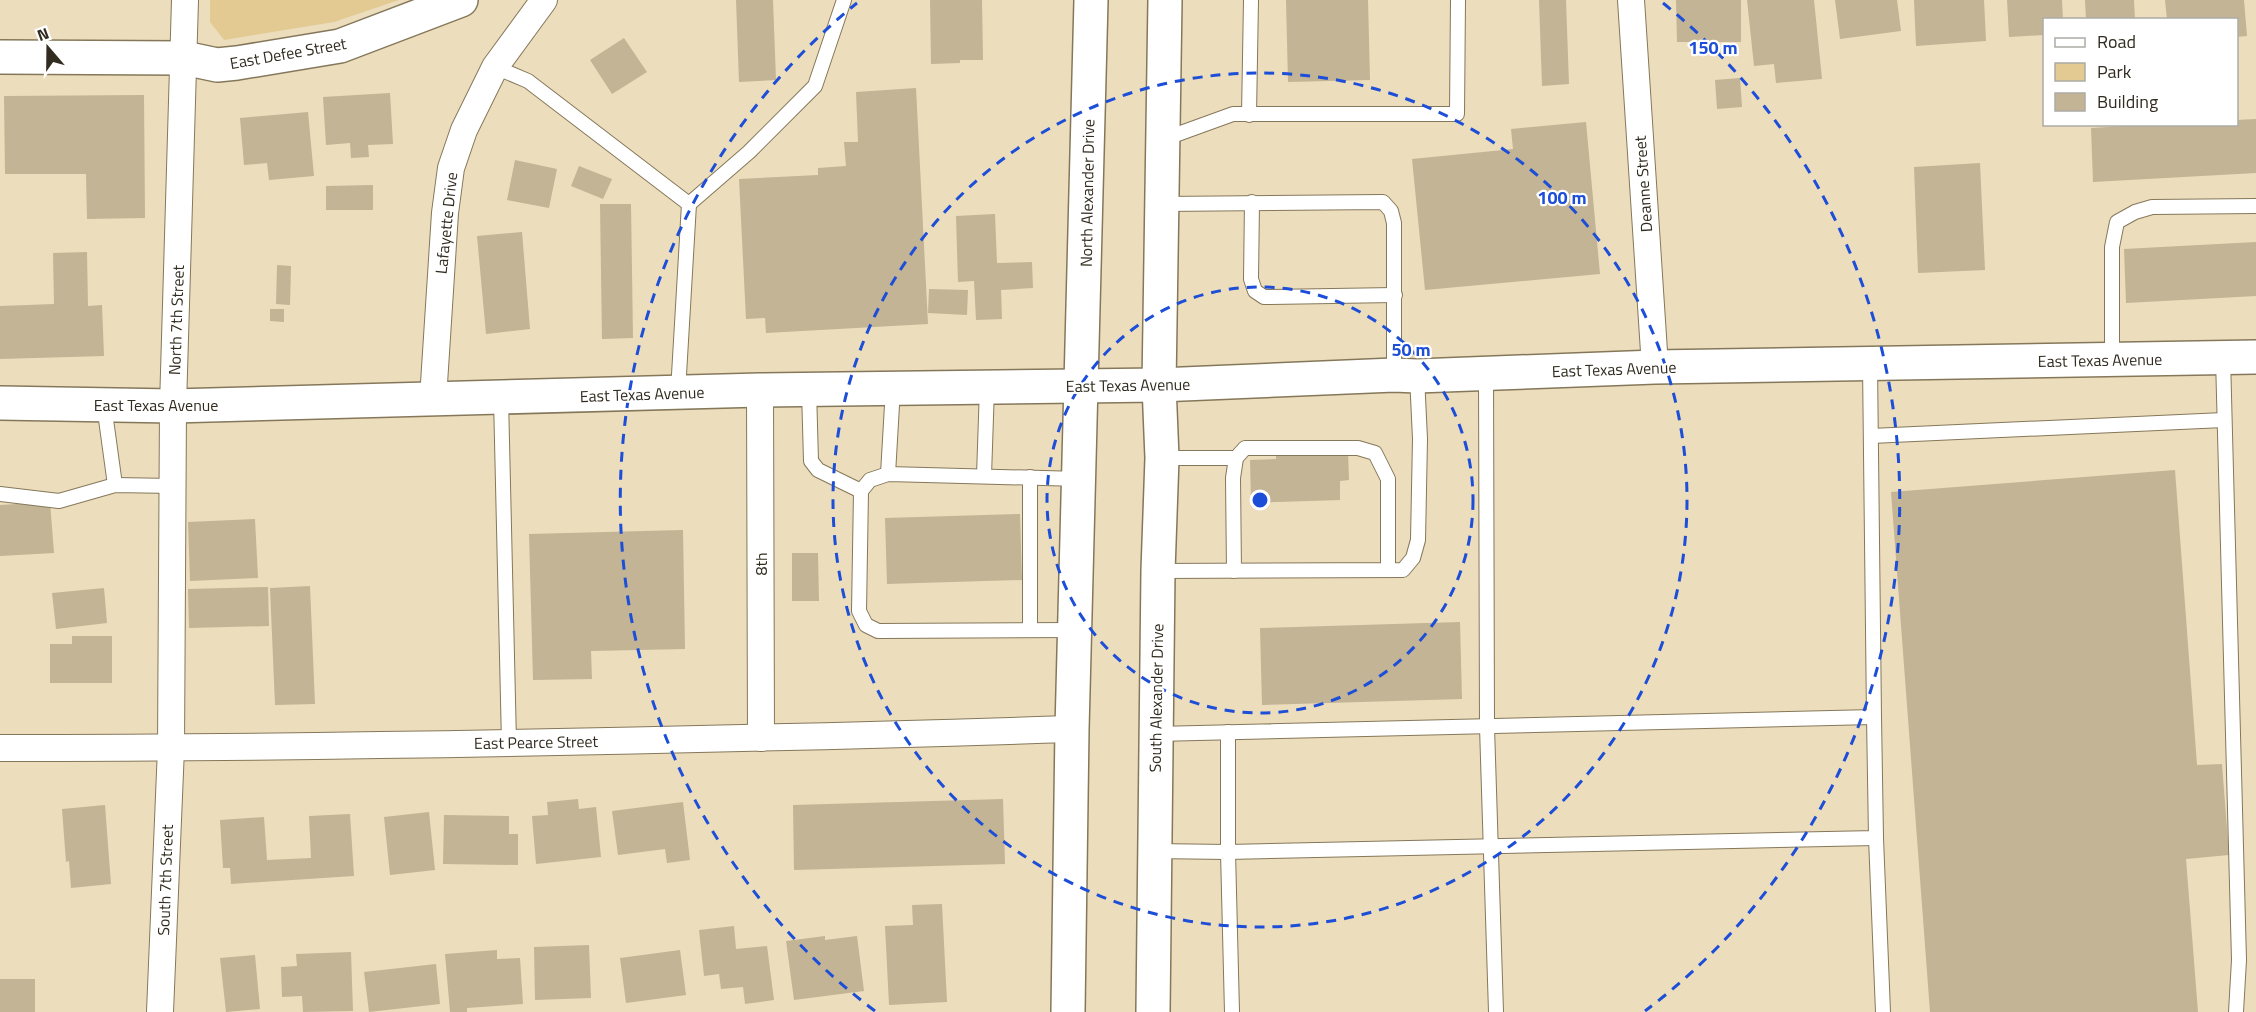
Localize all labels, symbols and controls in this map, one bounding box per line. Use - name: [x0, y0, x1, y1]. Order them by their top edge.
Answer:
- north arrow: [18, 18, 78, 78]
- legend: [2043, 18, 2238, 126]
- text: N: [34, 21, 52, 47]
- text: Road: [2097, 28, 2136, 55]
- street label: East Defee Street: [228, 31, 349, 75]
- text: 150 m: [1688, 34, 1738, 61]
- text: Park: [2097, 58, 2132, 85]
- text: Building: [2097, 88, 2158, 115]
- street label: North Alexander Drive: [1074, 119, 1100, 267]
- street label: Deanne Street: [1628, 135, 1658, 233]
- street label: Lafayette Drive: [429, 171, 463, 275]
- text: 100 m: [1537, 184, 1587, 211]
- street label: North 7th Street: [162, 264, 190, 376]
- text: 50 m: [1391, 336, 1431, 363]
- street label: East Texas Avenue: [2037, 347, 2163, 373]
- street label: East Texas Avenue: [1551, 355, 1677, 383]
- street label: East Texas Avenue: [1065, 372, 1191, 398]
- street label: East Texas Avenue: [579, 380, 705, 408]
- street label: East Texas Avenue: [94, 393, 218, 417]
- centre of rings: [1250, 490, 1270, 510]
- street label: 8th: [749, 552, 773, 576]
- street label: South Alexander Drive: [1143, 623, 1169, 773]
- street label: East Pearce Street: [474, 729, 599, 755]
- street label: South 7th Street: [151, 824, 179, 936]

